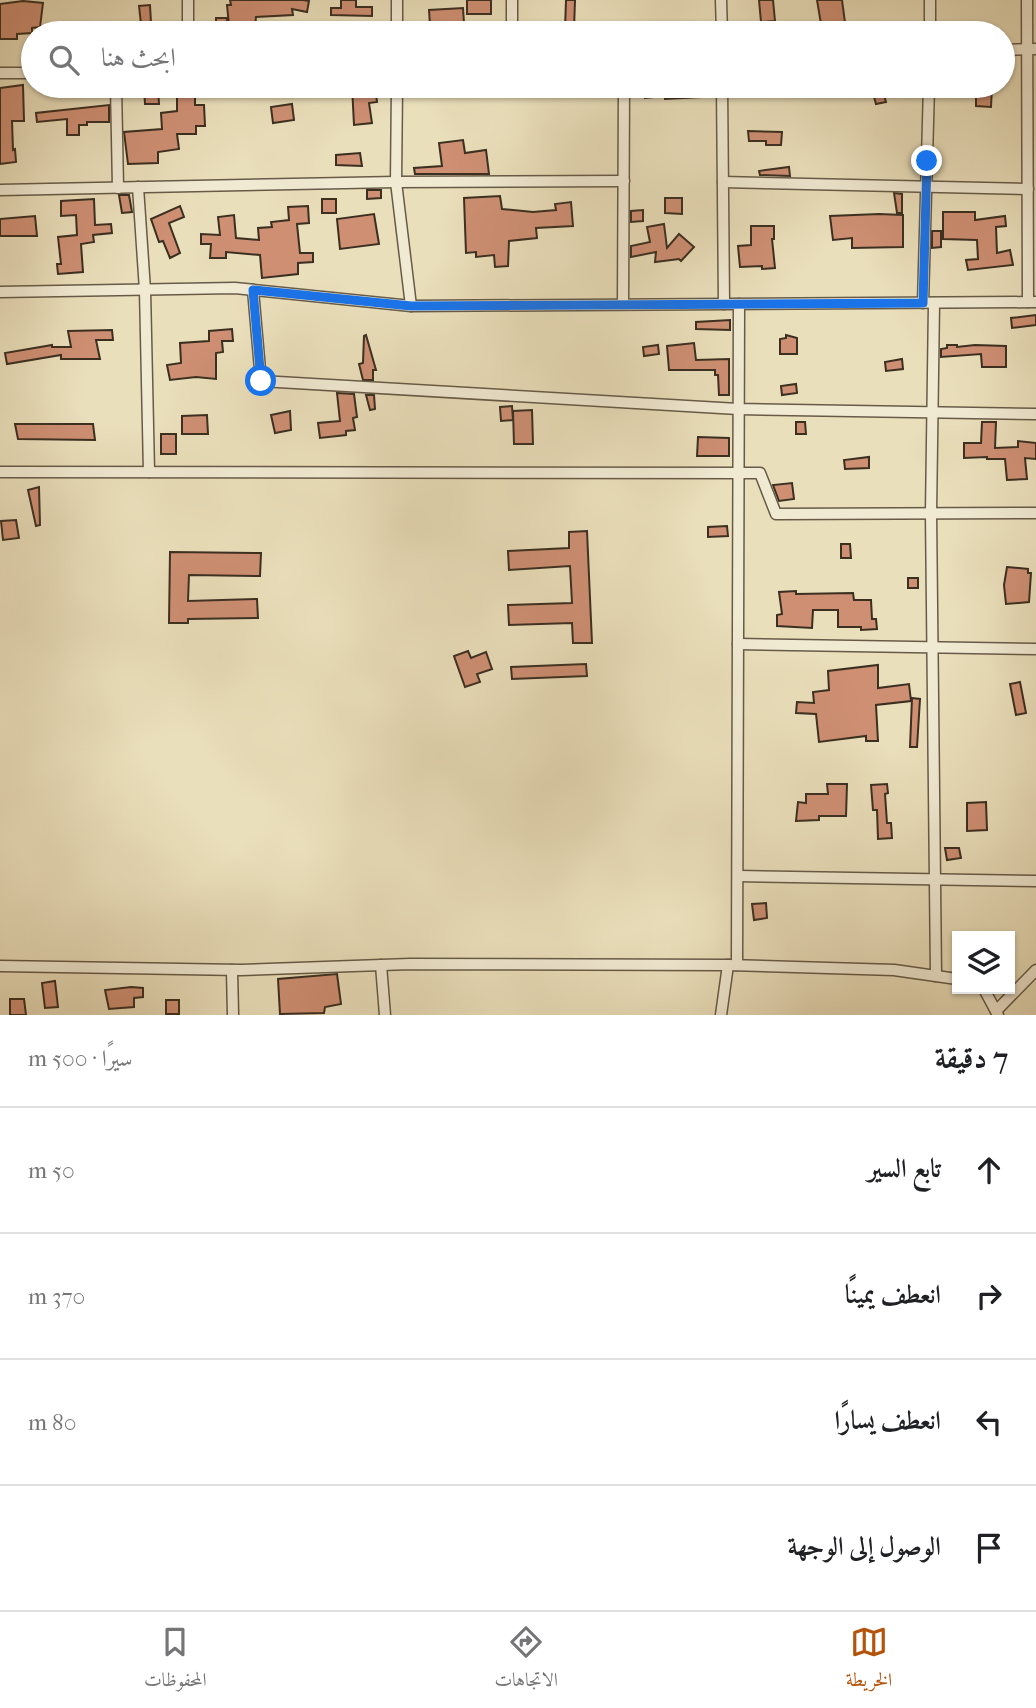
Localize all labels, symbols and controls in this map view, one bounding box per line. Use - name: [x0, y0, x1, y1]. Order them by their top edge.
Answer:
- search box: [21, 21, 1015, 98]
- icon: search: [45, 41, 83, 79]
- text: ابحث هنا: [101, 42, 176, 73]
- route end: [911, 145, 942, 176]
- route start: [245, 365, 276, 396]
- map controls: [952, 931, 1015, 994]
- button: layers: [952, 931, 1015, 994]
- text: 7 دقيقة: [935, 1041, 1008, 1076]
- text: سيرًا · 500 m: [28, 1045, 133, 1072]
- icon: ahead: [970, 1151, 1008, 1189]
- text: تابع السير: [868, 1153, 941, 1184]
- text: 50 m: [28, 1157, 75, 1184]
- icon: right: [970, 1277, 1008, 1315]
- text: انعطف يمينًا: [845, 1279, 941, 1310]
- text: 370 m: [28, 1283, 85, 1310]
- icon: left: [970, 1403, 1008, 1441]
- text: انعطف يسارًا: [834, 1405, 941, 1436]
- text: 80 m: [28, 1409, 76, 1436]
- icon: arrive: [970, 1529, 1008, 1567]
- text: الوصول إلى الوجهة: [787, 1531, 941, 1562]
- tab: المحفوظات: [144, 1623, 207, 1698]
- tab: الاتجاهات: [495, 1623, 558, 1698]
- tab: الخريطة: [846, 1623, 892, 1698]

